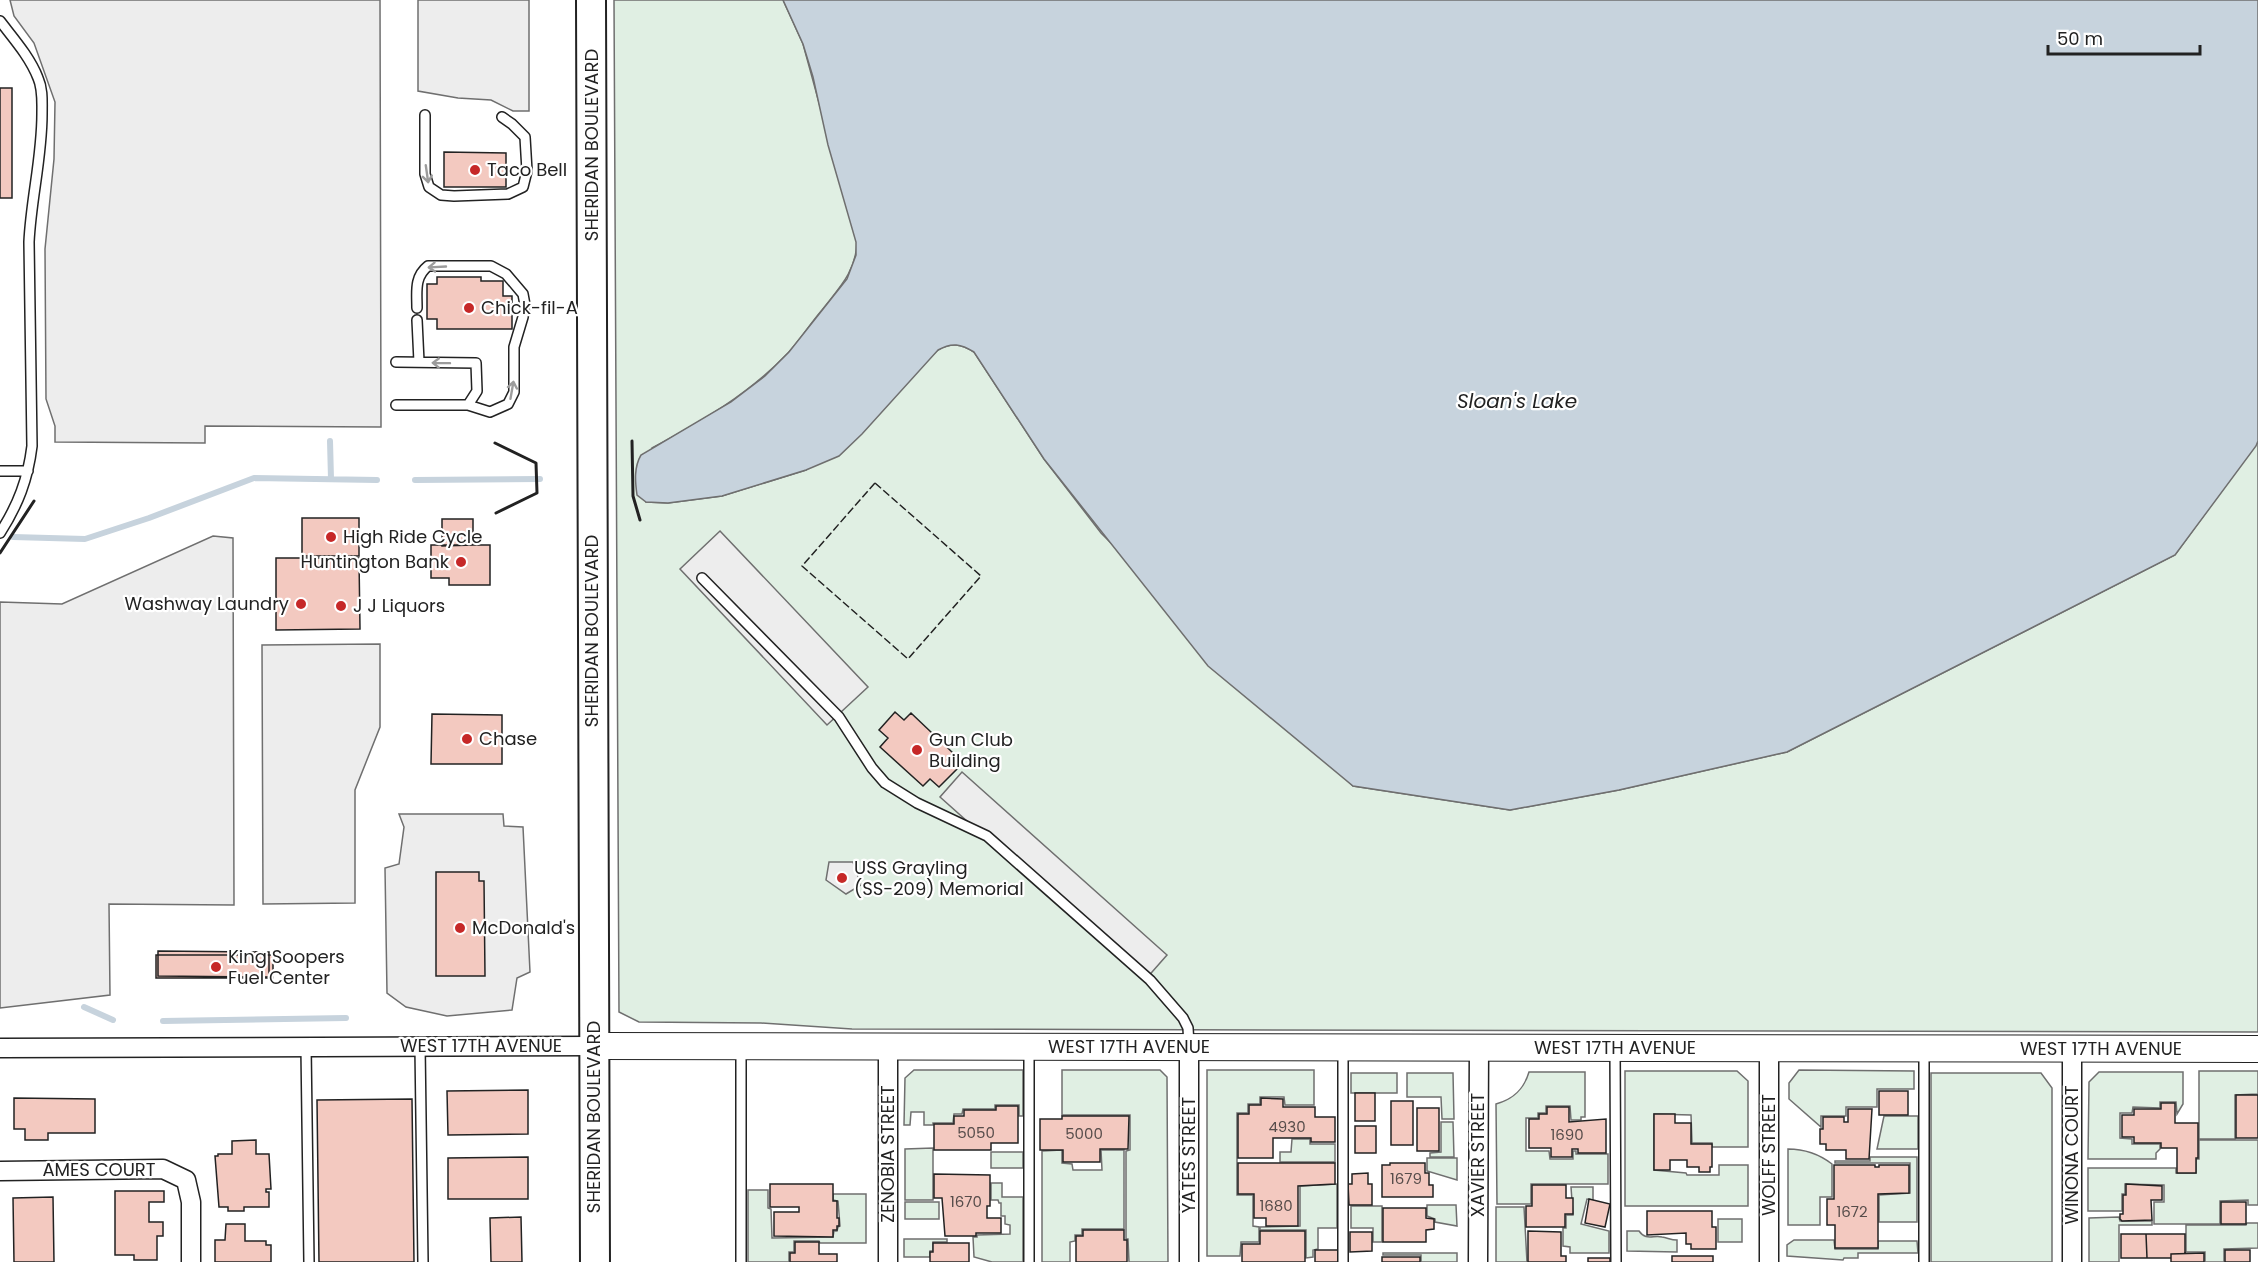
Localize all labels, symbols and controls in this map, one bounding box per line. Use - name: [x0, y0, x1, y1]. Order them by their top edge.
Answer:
- scale bar: [2048, 18, 2200, 56]
- text: 50 m: [2057, 26, 2103, 51]
- street label: SHERIDAN BOULEVARD: [579, 49, 604, 241]
- place label: Taco Bell: [487, 157, 567, 182]
- one-way arrow: [421, 163, 432, 183]
- marker: Taco Bell: [468, 163, 482, 177]
- one-way arrow: [428, 261, 447, 272]
- place label: Chick-fil-A: [481, 295, 578, 320]
- marker: Chick-fil-A: [462, 301, 476, 315]
- one-way arrow: [432, 357, 452, 369]
- one-way arrow: [507, 380, 518, 400]
- water label: Sloan's Lake: [1457, 387, 1577, 415]
- place label: High Ride Cycle: [343, 524, 482, 549]
- marker: High Ride Cycle: [324, 530, 338, 544]
- street label: SHERIDAN BOULEVARD: [579, 535, 604, 727]
- place label: Huntington Bank: [300, 549, 450, 574]
- marker: Huntington Bank: [454, 555, 468, 569]
- place label: Washway Laundry: [124, 591, 289, 616]
- place label: J J Liquors: [353, 593, 445, 618]
- marker: Washway Laundry: [294, 597, 308, 611]
- marker: J J Liquors: [334, 599, 348, 613]
- place label: Chase: [479, 726, 537, 751]
- place label: Gun Club Building: [929, 727, 1013, 773]
- marker: Chase: [460, 732, 474, 746]
- marker: Gun Club Building: [910, 743, 924, 757]
- place label: USS Grayling (SS-209) Memorial: [854, 855, 1024, 901]
- marker: USS Grayling (SS-209) Memorial: [835, 871, 849, 885]
- place label: McDonald's: [472, 915, 575, 940]
- marker: McDonald's: [453, 921, 467, 935]
- place label: King Soopers Fuel Center: [228, 944, 345, 990]
- marker: King Soopers Fuel Center: [209, 960, 223, 974]
- street label: SHERIDAN BOULEVARD: [581, 1021, 606, 1213]
- street label: WEST 17TH AVENUE: [400, 1033, 562, 1058]
- street label: WEST 17TH AVENUE: [1048, 1034, 1210, 1059]
- street label: WEST 17TH AVENUE: [1534, 1035, 1696, 1060]
- street label: WEST 17TH AVENUE: [2020, 1036, 2182, 1061]
- street label: ZENOBIA STREET: [875, 1085, 900, 1223]
- street label: WINONA COURT: [2059, 1085, 2084, 1225]
- street label: XAVIER STREET: [1465, 1093, 1490, 1217]
- street label: WOLFF STREET: [1756, 1094, 1781, 1216]
- street label: YATES STREET: [1176, 1097, 1201, 1213]
- house number: 4930: [1268, 1116, 1306, 1137]
- house number: 5050: [957, 1122, 995, 1143]
- house number: 5000: [1065, 1123, 1103, 1144]
- house number: 1690: [1550, 1124, 1584, 1145]
- street label: AMES COURT: [42, 1157, 156, 1182]
- house number: 1679: [1390, 1168, 1422, 1189]
- house number: 1670: [950, 1191, 982, 1212]
- house number: 1680: [1259, 1195, 1293, 1216]
- house number: 1672: [1836, 1201, 1868, 1222]

